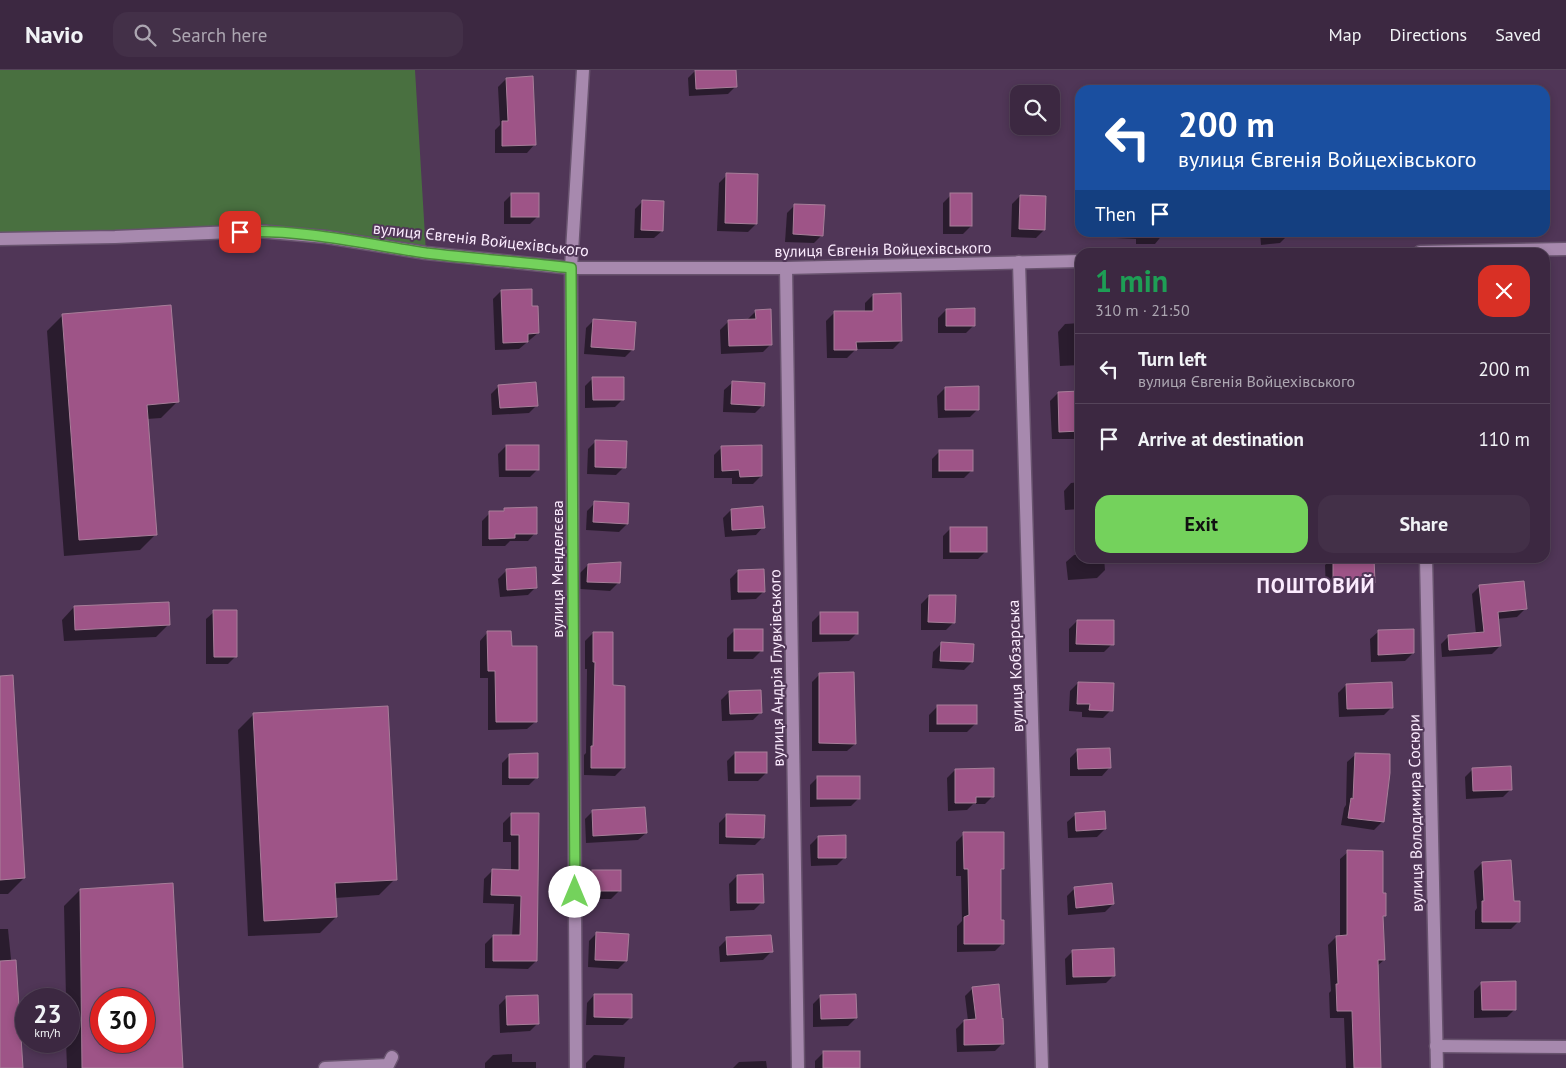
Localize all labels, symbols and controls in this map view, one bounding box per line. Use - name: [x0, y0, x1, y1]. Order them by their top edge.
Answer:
- search box: [113, 12, 463, 57]
- text: Navio: [25, 19, 83, 50]
- icon: search: [131, 21, 159, 49]
- text: Search here: [171, 23, 267, 47]
- text: Map: [1329, 23, 1361, 46]
- text: Directions: [1389, 23, 1467, 46]
- text: Saved: [1495, 23, 1541, 46]
- map controls: [1010, 85, 1060, 135]
- button: search: [1010, 85, 1060, 135]
- text: 200 m: [1178, 101, 1275, 147]
- icon: left: [1095, 105, 1160, 170]
- text: вулиця Євгенія Войцехівського: [1178, 145, 1477, 173]
- icon: arrive: [1146, 200, 1174, 228]
- text: Then: [1095, 202, 1136, 226]
- pin: [219, 211, 261, 253]
- icon: arrive: [226, 218, 254, 246]
- street label: вулиця Євгенія Войцехівського: [372, 218, 590, 260]
- street label: вулиця Євгенія Войцехівського: [774, 237, 992, 261]
- text: 1 min: [1095, 261, 1168, 300]
- button: close: [1478, 265, 1530, 317]
- text: 310 m · 21:50: [1095, 300, 1190, 320]
- text: Turn left: [1138, 347, 1207, 371]
- icon: left: [1095, 355, 1123, 383]
- text: 200 m: [1478, 357, 1530, 381]
- text: вулиця Євгенія Войцехівського: [1138, 371, 1355, 391]
- icon: arrive: [1095, 425, 1123, 453]
- text: Arrive at destination: [1138, 427, 1304, 451]
- text: 110 m: [1478, 427, 1530, 451]
- button: Exit: [1095, 495, 1308, 553]
- button: Share: [1318, 495, 1530, 553]
- street label: вулиця Менделєєва: [547, 500, 567, 638]
- street label: вулиця Андрія Глувківського: [764, 569, 788, 767]
- district label: ПОШТОВИЙ: [1256, 572, 1376, 599]
- street label: вулиця Кобзарська: [1003, 599, 1027, 733]
- street label: вулиця Володимира Сосюри: [1403, 714, 1427, 912]
- position arrow: [548, 865, 600, 917]
- speed limit sign: 30: [90, 988, 155, 1053]
- text: 23: [33, 998, 62, 1030]
- text: km/h: [34, 1025, 61, 1040]

